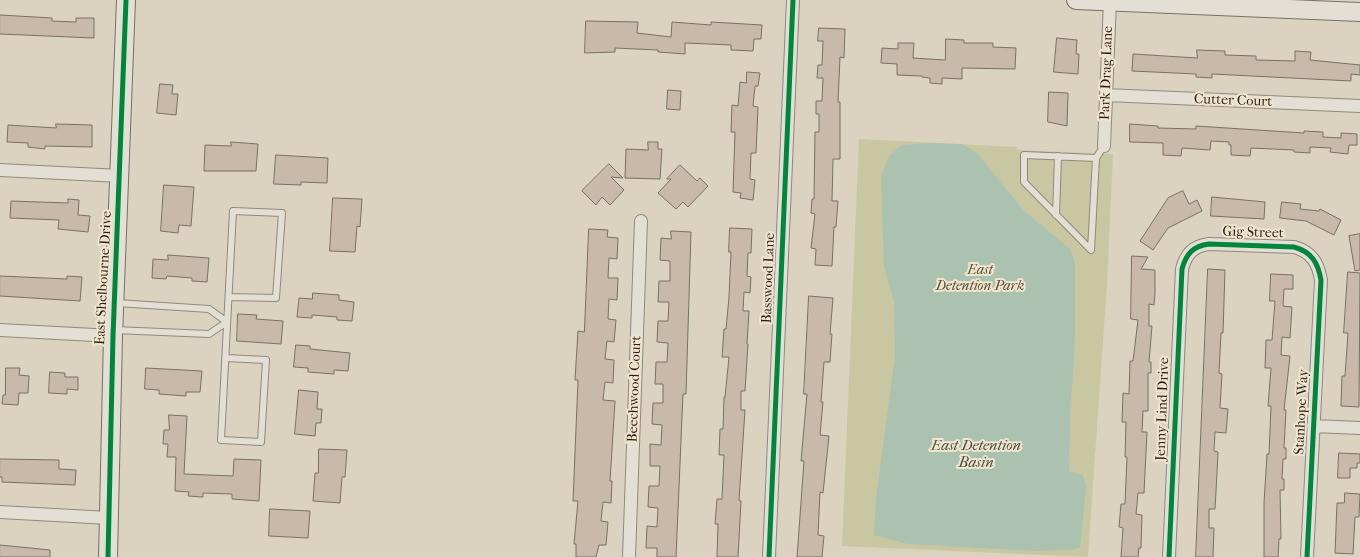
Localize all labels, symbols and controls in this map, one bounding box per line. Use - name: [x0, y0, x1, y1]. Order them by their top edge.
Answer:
- street label: Park Drag Lane: [1097, 26, 1117, 120]
- street label: Cutter Court: [1193, 91, 1273, 111]
- street label: East Shelbourne Drive: [92, 211, 116, 345]
- street label: Gig Street: [1222, 224, 1284, 242]
- street label: Basswood Lane: [759, 232, 779, 324]
- park label: East Detention Park: [936, 263, 1024, 296]
- street label: Beechwood Court: [625, 335, 645, 443]
- street label: Jenny Lind Drive: [1153, 357, 1173, 461]
- street label: Stanhope Way: [1291, 369, 1313, 455]
- water label: East Detention Basin: [931, 437, 1021, 472]

